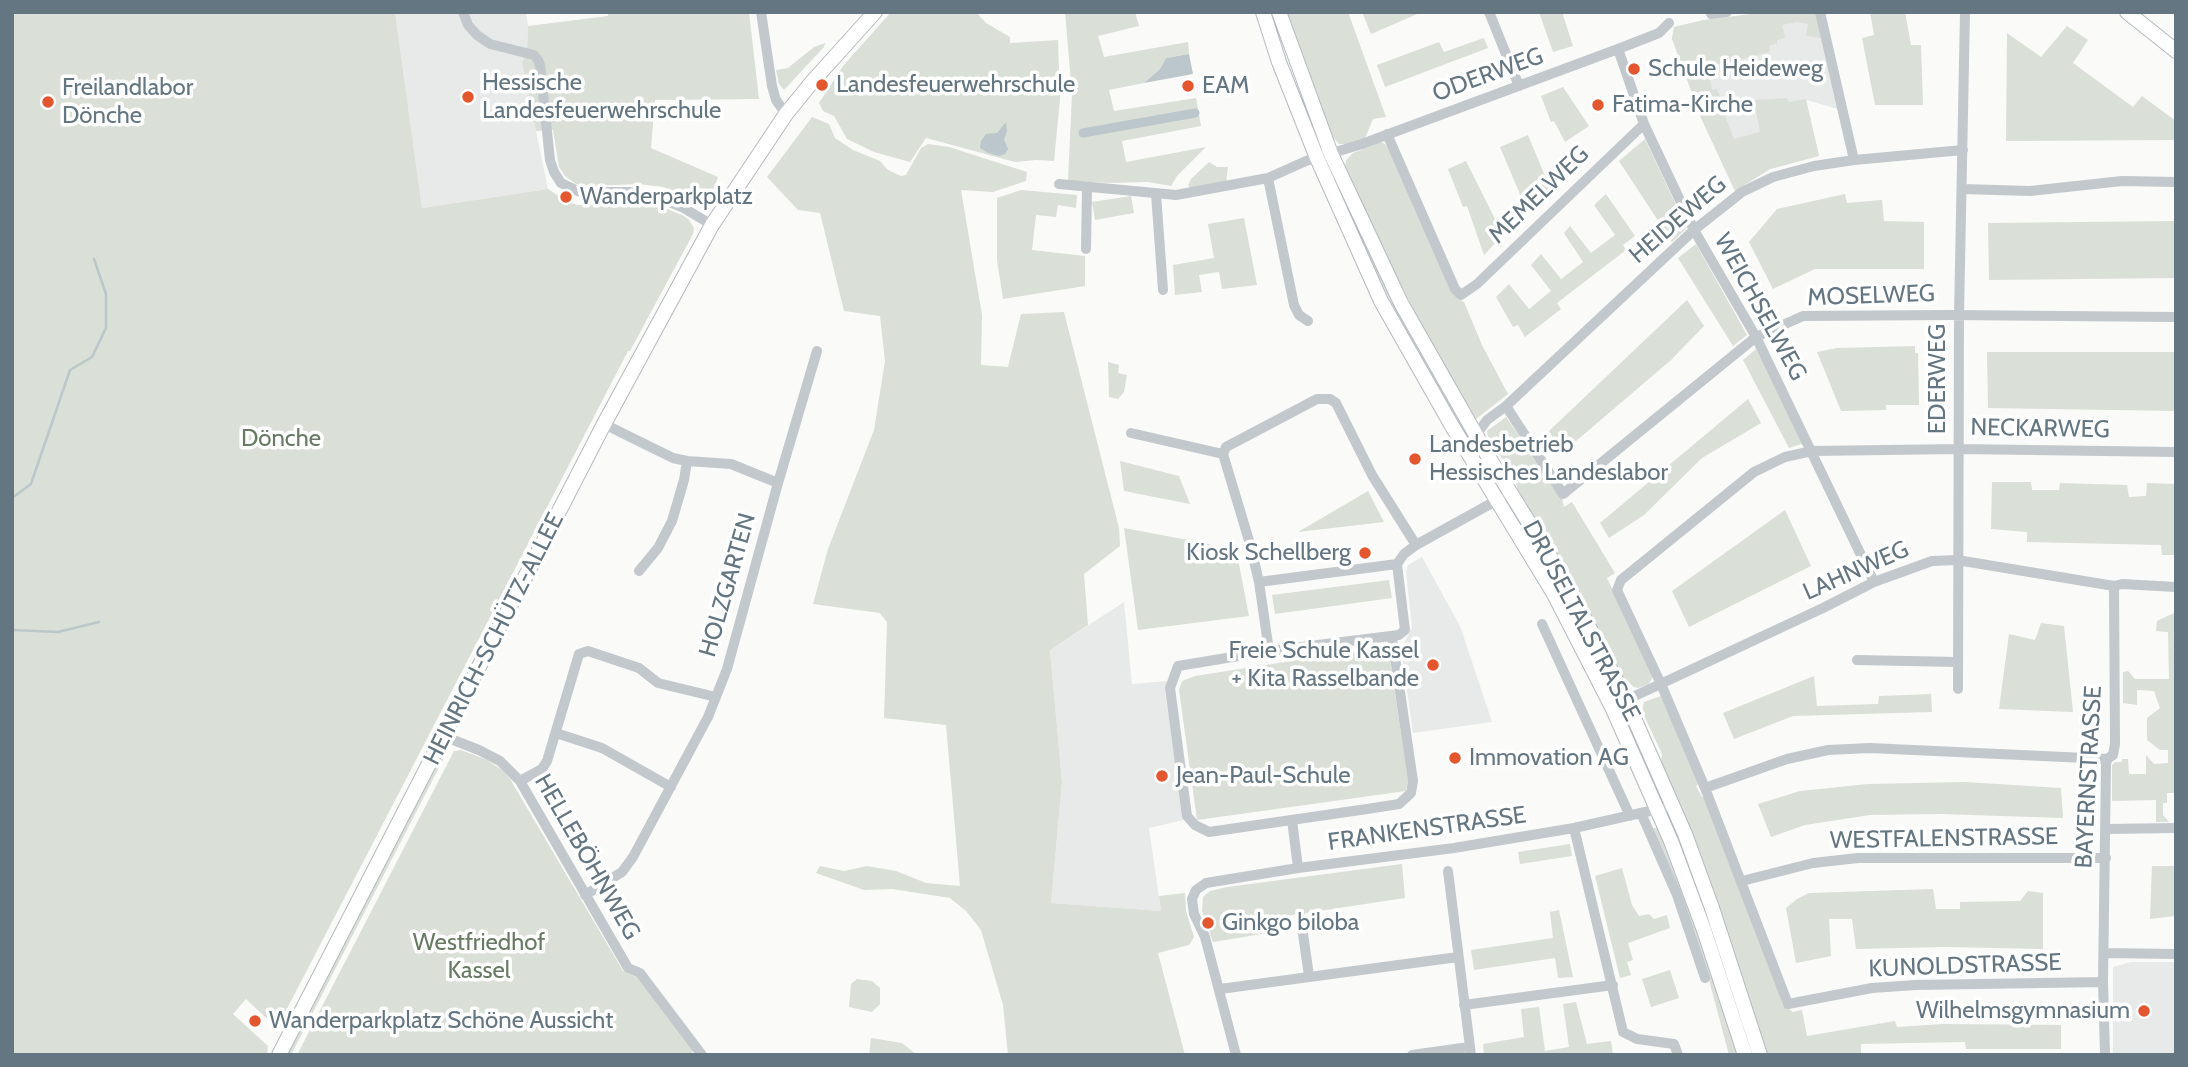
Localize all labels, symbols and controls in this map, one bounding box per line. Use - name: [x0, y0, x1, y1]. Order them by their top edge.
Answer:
- street label: ODERWEG: [1429, 42, 1547, 108]
- place label: Schule Heideweg: [1648, 55, 1823, 83]
- marker: Schule Heideweg: [1626, 61, 1642, 77]
- place label: Hessische Landesfeuerwehrschule: [482, 69, 721, 125]
- place label: Landesfeuerwehrschule: [836, 71, 1075, 99]
- place label: EAM: [1202, 72, 1250, 100]
- place label: Freilandlabor Dönche: [62, 74, 193, 130]
- marker: Landesfeuerwehrschule: [814, 77, 830, 93]
- marker: EAM: [1180, 78, 1196, 94]
- marker: Hessische Landesfeuerwehrschule: [460, 89, 476, 105]
- place label: Fatima-Kirche: [1612, 91, 1753, 119]
- marker: Freilandlabor Dönche: [40, 94, 56, 110]
- marker: Fatima-Kirche: [1590, 97, 1606, 113]
- street label: MEMELWEG: [1483, 140, 1595, 250]
- street label: HEIDEWEG: [1624, 170, 1732, 270]
- place label: Wanderparkplatz: [580, 183, 753, 211]
- marker: Wanderparkplatz: [558, 189, 574, 205]
- street label: WEICHSELWEG: [1708, 228, 1812, 386]
- street label: MOSELWEG: [1807, 279, 1935, 313]
- street label: EDERWEG: [1924, 324, 1952, 434]
- street label: NECKARWEG: [1970, 413, 2110, 445]
- park label: Dönche: [241, 425, 321, 453]
- place label: Landesbetrieb Hessisches Landeslabor: [1429, 431, 1668, 487]
- marker: Landesbetrieb Hessisches Landeslabor: [1407, 451, 1423, 467]
- street label: HEINRICH-SCHÜTZ-ALLEE: [418, 508, 570, 770]
- street label: HOLZGARTEN: [694, 510, 762, 660]
- street label: DRUSELTALSTRASSE: [1516, 516, 1646, 726]
- street label: LAHNWEG: [1799, 535, 1913, 607]
- place label: Kiosk Schellberg: [1186, 539, 1351, 567]
- marker: Kiosk Schellberg: [1357, 545, 1373, 561]
- place label: Freie Schule Kassel + Kita Rasselbande: [1229, 637, 1419, 693]
- marker: Freie Schule Kassel + Kita Rasselbande: [1425, 657, 1441, 673]
- street label: BAYERNSTRASSE: [2070, 685, 2108, 869]
- place label: Immovation AG: [1469, 744, 1629, 772]
- marker: Immovation AG: [1447, 750, 1463, 766]
- place label: Jean-Paul-Schule: [1176, 762, 1351, 790]
- marker: Jean-Paul-Schule: [1154, 768, 1170, 784]
- street label: HELLEBÖHNWEG: [528, 769, 646, 945]
- street label: FRANKENSTRASSE: [1326, 801, 1528, 857]
- street label: WESTFALENSTRASSE: [1830, 823, 2058, 855]
- place label: Ginkgo biloba: [1222, 909, 1359, 937]
- marker: Ginkgo biloba: [1200, 915, 1216, 931]
- park label: Westfriedhof Kassel: [413, 929, 545, 985]
- street label: KUNOLDSTRASSE: [1868, 948, 2062, 984]
- place label: Wilhelmsgymnasium: [1916, 997, 2130, 1025]
- marker: Wilhelmsgymnasium: [2136, 1003, 2152, 1019]
- place label: Wanderparkplatz Schöne Aussicht: [269, 1007, 613, 1035]
- marker: Wanderparkplatz Schöne Aussicht: [247, 1013, 263, 1029]

